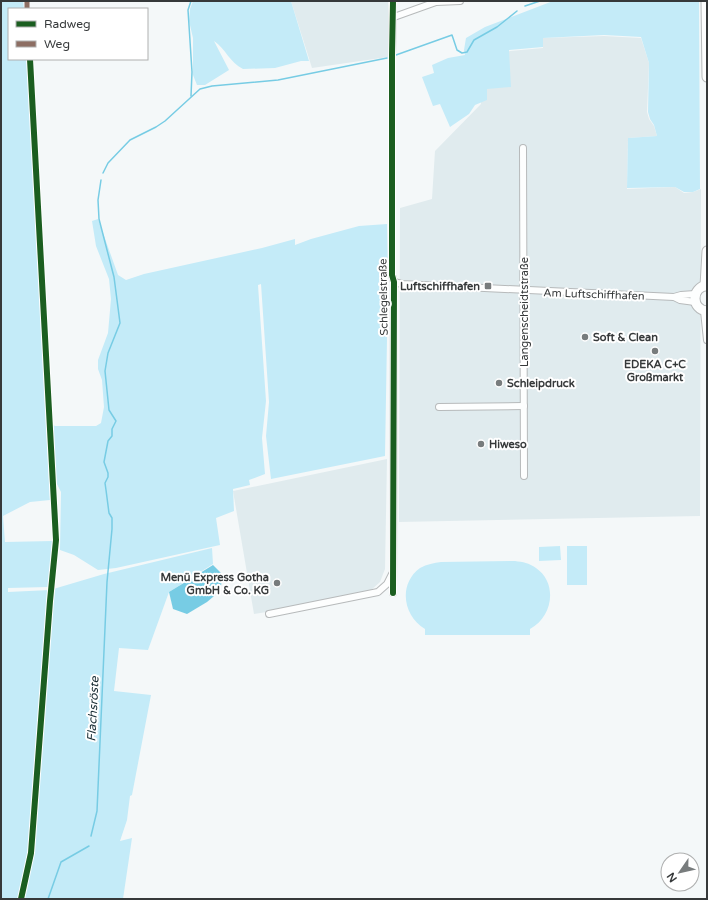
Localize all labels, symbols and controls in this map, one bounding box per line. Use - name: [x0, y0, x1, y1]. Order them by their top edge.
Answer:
- legend: [8, 8, 148, 60]
- text: Radweg: [44, 17, 91, 31]
- text: Weg: [44, 37, 70, 51]
- street label: Langenscheidtstraße: [518, 257, 531, 367]
- street label: Schlegelstraße: [376, 258, 391, 336]
- place label: Luftschiffhafen: [400, 280, 480, 293]
- marker: Luftschiffhafen: [483, 281, 493, 291]
- street label: Am Luftschiffhafen: [543, 286, 645, 303]
- place label: Soft & Clean: [593, 331, 658, 344]
- marker: Soft & Clean: [580, 332, 590, 342]
- marker: EDEKA C+C Großmarkt: [650, 346, 660, 356]
- place label: EDEKA C+C Großmarkt: [624, 358, 686, 384]
- place label: Schleipdruck: [507, 377, 575, 391]
- marker: Schleipdruck: [494, 378, 504, 388]
- place label: Hiweso: [489, 438, 527, 451]
- marker: Hiweso: [476, 439, 486, 449]
- place label: Menü Express Gotha GmbH & Co. KG: [160, 571, 269, 597]
- marker: Menü Express Gotha GmbH & Co. KG: [272, 578, 282, 588]
- water label: Flachsröste: [84, 675, 102, 742]
- north arrow: [660, 852, 700, 892]
- text: N: [664, 870, 680, 885]

